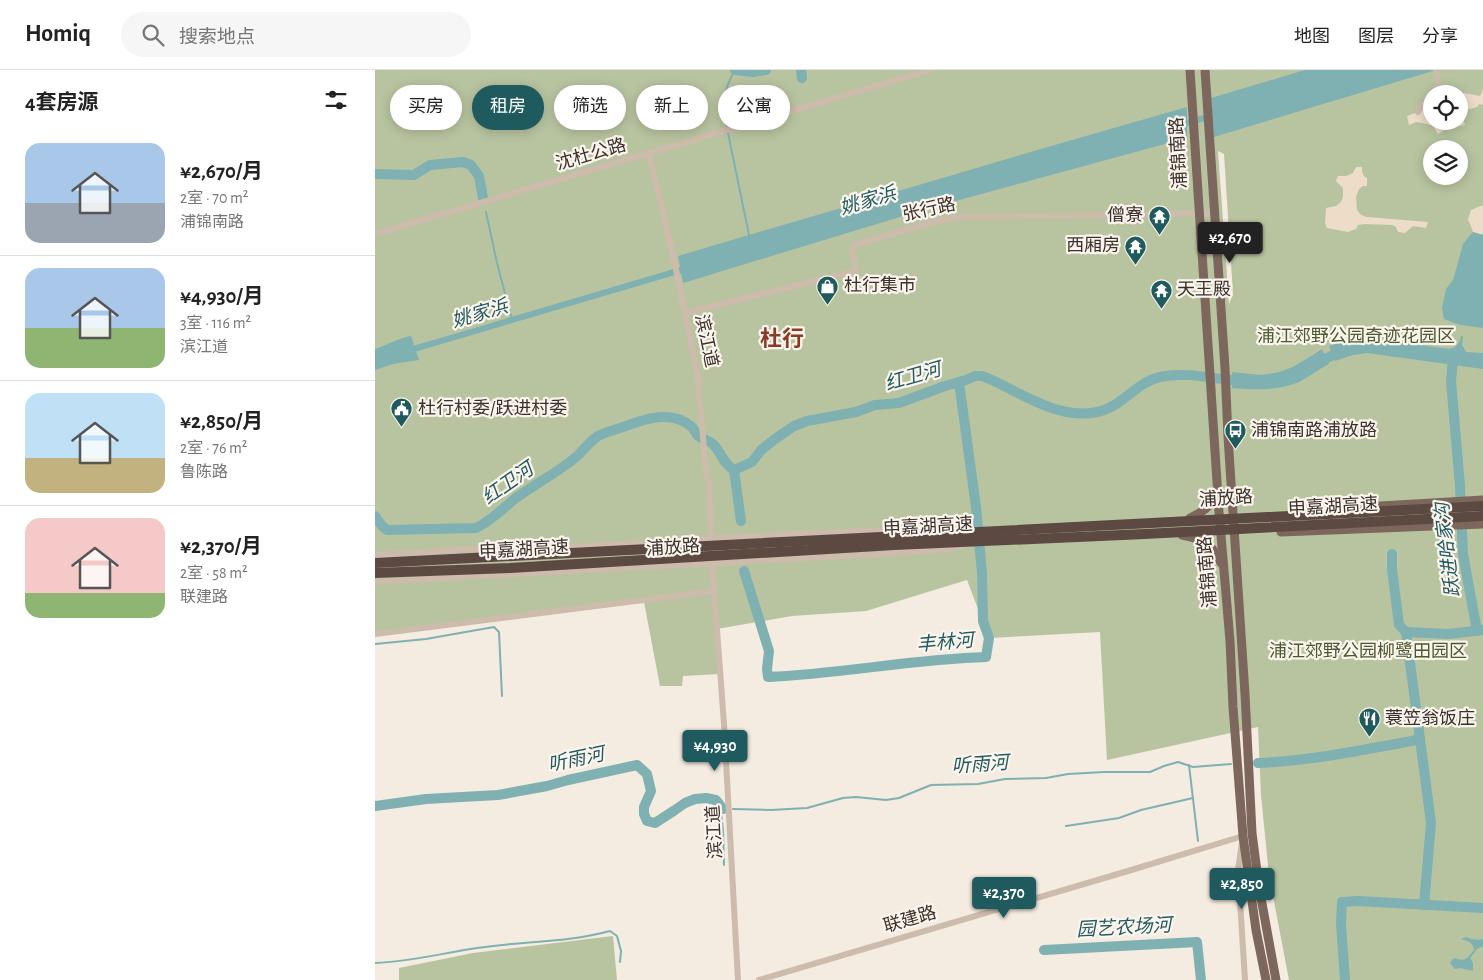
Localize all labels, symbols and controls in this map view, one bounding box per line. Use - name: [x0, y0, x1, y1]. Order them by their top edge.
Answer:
- search box: [121, 12, 471, 57]
- icon: search: [139, 21, 167, 49]
- text: Homiq: [25, 22, 91, 46]
- text: 搜索地点: [179, 28, 255, 47]
- text: 地图: [1294, 28, 1330, 46]
- text: 图层: [1358, 28, 1394, 46]
- text: 分享: [1422, 28, 1458, 46]
- chip: 买房: [390, 85, 462, 130]
- chip: 租房: [472, 85, 544, 130]
- chip: 筛选: [554, 85, 626, 130]
- chip: 新上: [636, 85, 708, 130]
- chip: 公寓: [718, 85, 790, 130]
- map controls: [1423, 85, 1468, 185]
- button: locate: [1423, 85, 1468, 130]
- icon: filters: [322, 86, 350, 114]
- text: 4套房源: [25, 92, 99, 113]
- street label: 浦锦南路: [1166, 117, 1190, 190]
- street label: 沈杜公路: [553, 135, 628, 174]
- button: layers: [1423, 140, 1468, 185]
- text: ¥2,670/月: [180, 161, 263, 182]
- icon: home: [65, 163, 125, 223]
- water label: 姚家浜: [837, 182, 900, 218]
- text: 2室 · 70 m²: [180, 190, 248, 206]
- street label: 张行路: [900, 194, 957, 224]
- temple icon: 僧寮: [1147, 204, 1171, 235]
- place label: 僧寮: [1107, 205, 1143, 225]
- text: 浦锦南路: [180, 214, 244, 230]
- pin: ¥2,670: [1189, 222, 1271, 264]
- text: ¥2,670: [1209, 230, 1251, 246]
- temple icon: 西厢房: [1124, 234, 1148, 265]
- place label: 西厢房: [1066, 235, 1120, 255]
- shop icon: 杜行集市: [816, 274, 840, 305]
- place label: 杜行集市: [844, 275, 916, 295]
- temple icon: 天王殿: [1149, 278, 1173, 309]
- place label: 天王殿: [1177, 280, 1231, 299]
- text: ¥4,930/月: [180, 286, 264, 307]
- icon: home: [65, 288, 125, 348]
- water label: 姚家浜: [449, 295, 512, 331]
- street label: 滨江道: [692, 312, 722, 369]
- text: 3室 · 116 m²: [180, 315, 251, 331]
- park label: 浦江郊野公园奇迹花园区: [1257, 326, 1455, 346]
- district label: 杜行: [760, 327, 804, 350]
- text: 滨江道: [180, 339, 228, 355]
- water label: 红卫河: [883, 358, 947, 394]
- public building icon: 杜行村委/跃进村委: [390, 397, 414, 428]
- place label: 杜行村委/跃进村委: [418, 398, 567, 418]
- text: ¥2,850/月: [180, 411, 263, 432]
- icon: home: [65, 413, 125, 473]
- bus stop icon: 浦锦南路浦放路: [1223, 419, 1247, 450]
- place label: 浦锦南路浦放路: [1251, 420, 1377, 440]
- text: 2室 · 76 m²: [180, 440, 247, 456]
- water label: 红卫河: [479, 457, 540, 508]
- text: 鲁陈路: [180, 464, 228, 480]
- street label: 浦放路: [1198, 486, 1254, 510]
- street label: 申嘉湖高速: [1287, 494, 1378, 518]
- water label: 跃进哈家沟: [1431, 500, 1463, 599]
- street label: 申嘉湖高速: [882, 514, 973, 538]
- street label: 浦放路: [645, 535, 701, 559]
- street label: 浦锦南路: [1194, 535, 1220, 609]
- text: ¥2,370/月: [180, 536, 262, 557]
- street label: 申嘉湖高速: [478, 537, 569, 561]
- icon: home: [65, 538, 125, 598]
- text: 2室 · 58 m²: [180, 565, 248, 581]
- text: 联建路: [180, 589, 228, 605]
- water label: 丰林河: [916, 630, 978, 655]
- park label: 浦江郊野公园柳鹭田园区: [1269, 641, 1467, 661]
- restaurant icon: 蓑笠翁饭庄: [1357, 707, 1381, 738]
- place label: 蓑笠翁饭庄: [1385, 708, 1475, 728]
- pin: ¥4,930: [674, 730, 756, 772]
- text: ¥4,930: [693, 738, 737, 754]
- water label: 听雨河: [546, 743, 610, 775]
- water label: 听雨河: [951, 752, 1013, 776]
- street label: 滨江道: [703, 805, 725, 860]
- pin: ¥2,850: [1201, 868, 1283, 910]
- pin: ¥2,370: [963, 876, 1045, 919]
- text: ¥2,850: [1221, 876, 1263, 892]
- text: ¥2,370: [983, 885, 1025, 901]
- street label: 联建路: [881, 902, 938, 936]
- water label: 园艺农场河: [1076, 915, 1176, 940]

